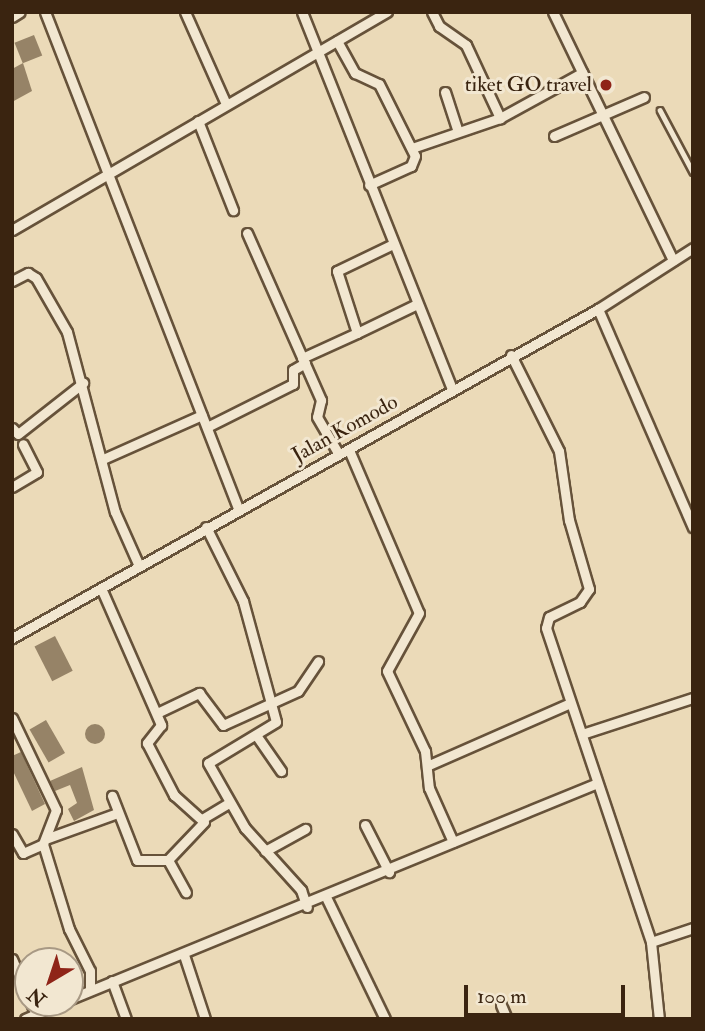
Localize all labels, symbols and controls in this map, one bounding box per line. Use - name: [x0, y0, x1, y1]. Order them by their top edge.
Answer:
- place label: tiket GO travel: [465, 72, 592, 98]
- marker: tiket GO travel: [598, 77, 614, 93]
- street label: Jalan Komodo: [288, 390, 402, 468]
- north arrow: [14, 947, 84, 1017]
- scale bar: [467, 972, 628, 1016]
- text: N: [23, 982, 51, 1011]
- text: 100 m: [477, 983, 527, 1010]

